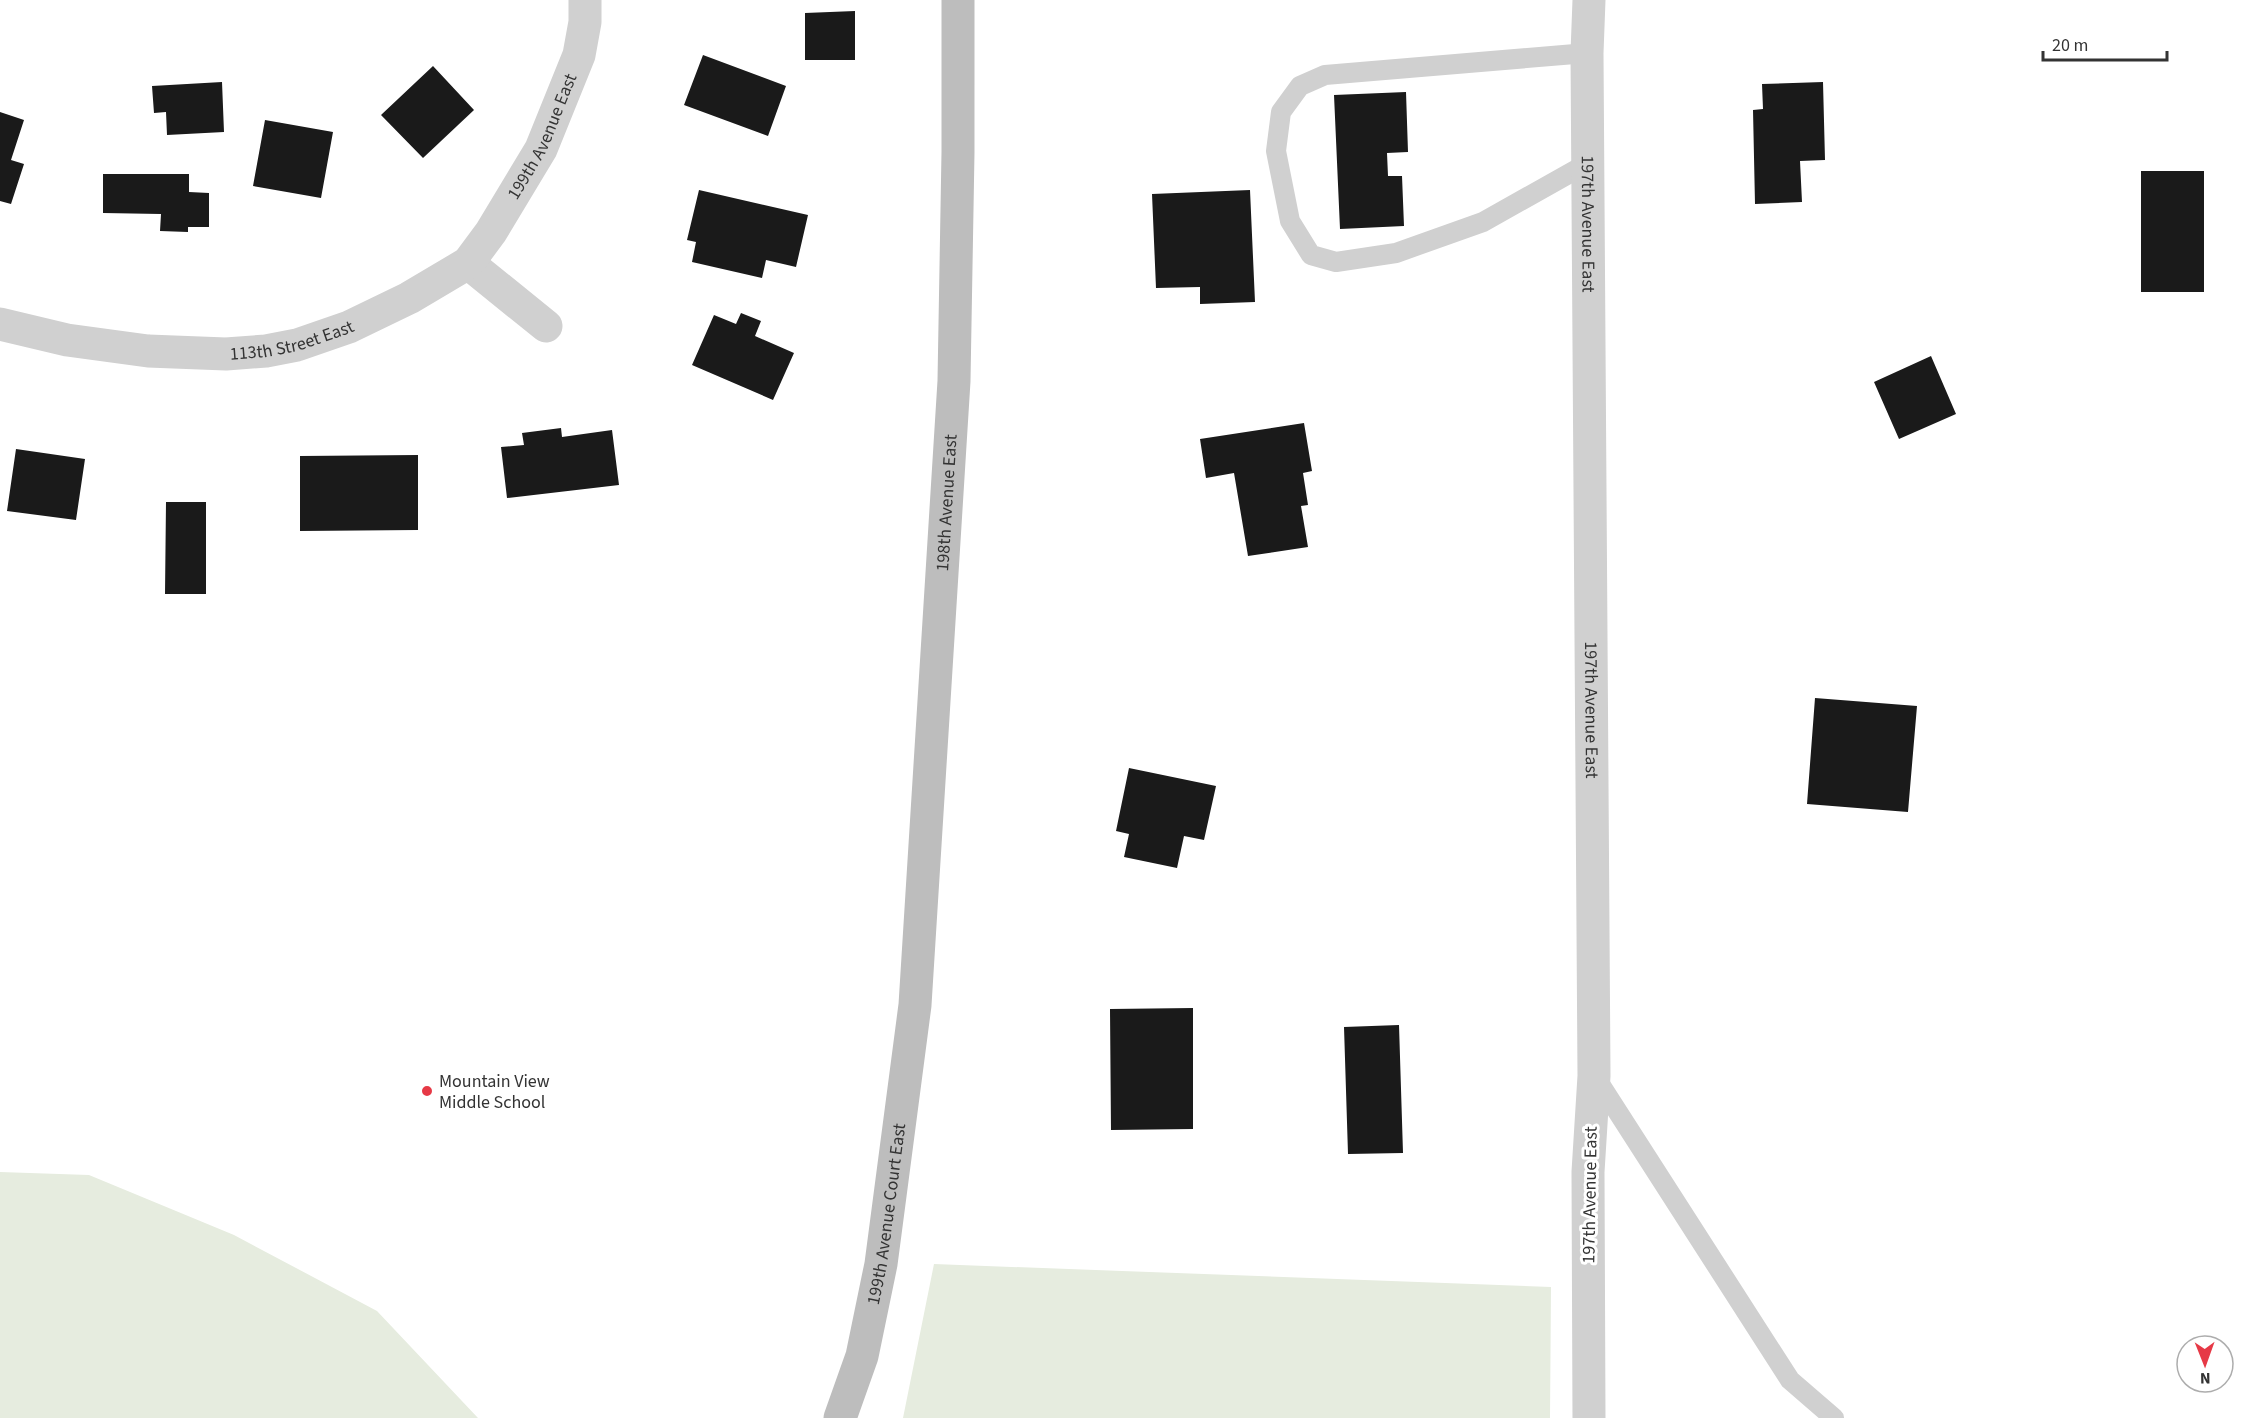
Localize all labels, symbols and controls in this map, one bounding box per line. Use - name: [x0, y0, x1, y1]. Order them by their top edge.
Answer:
- scale bar: [2043, 24, 2168, 62]
- text: 20 m: [2052, 33, 2088, 58]
- street label: 199th Avenue East: [501, 70, 583, 204]
- street label: 197th Avenue East: [1575, 155, 1601, 293]
- street label: 113th Street East: [229, 314, 358, 366]
- street label: 198th Avenue East: [930, 434, 963, 572]
- street label: 197th Avenue East: [1579, 641, 1604, 779]
- place label: Mountain View Middle School: [439, 1069, 550, 1115]
- marker: Mountain View Middle School: [420, 1084, 434, 1098]
- street label: 199th Avenue Court East: [860, 1122, 912, 1307]
- street label: 197th Avenue East: [1576, 1126, 1604, 1264]
- north arrow: [2175, 1334, 2235, 1394]
- text: N: [2200, 1367, 2211, 1389]

